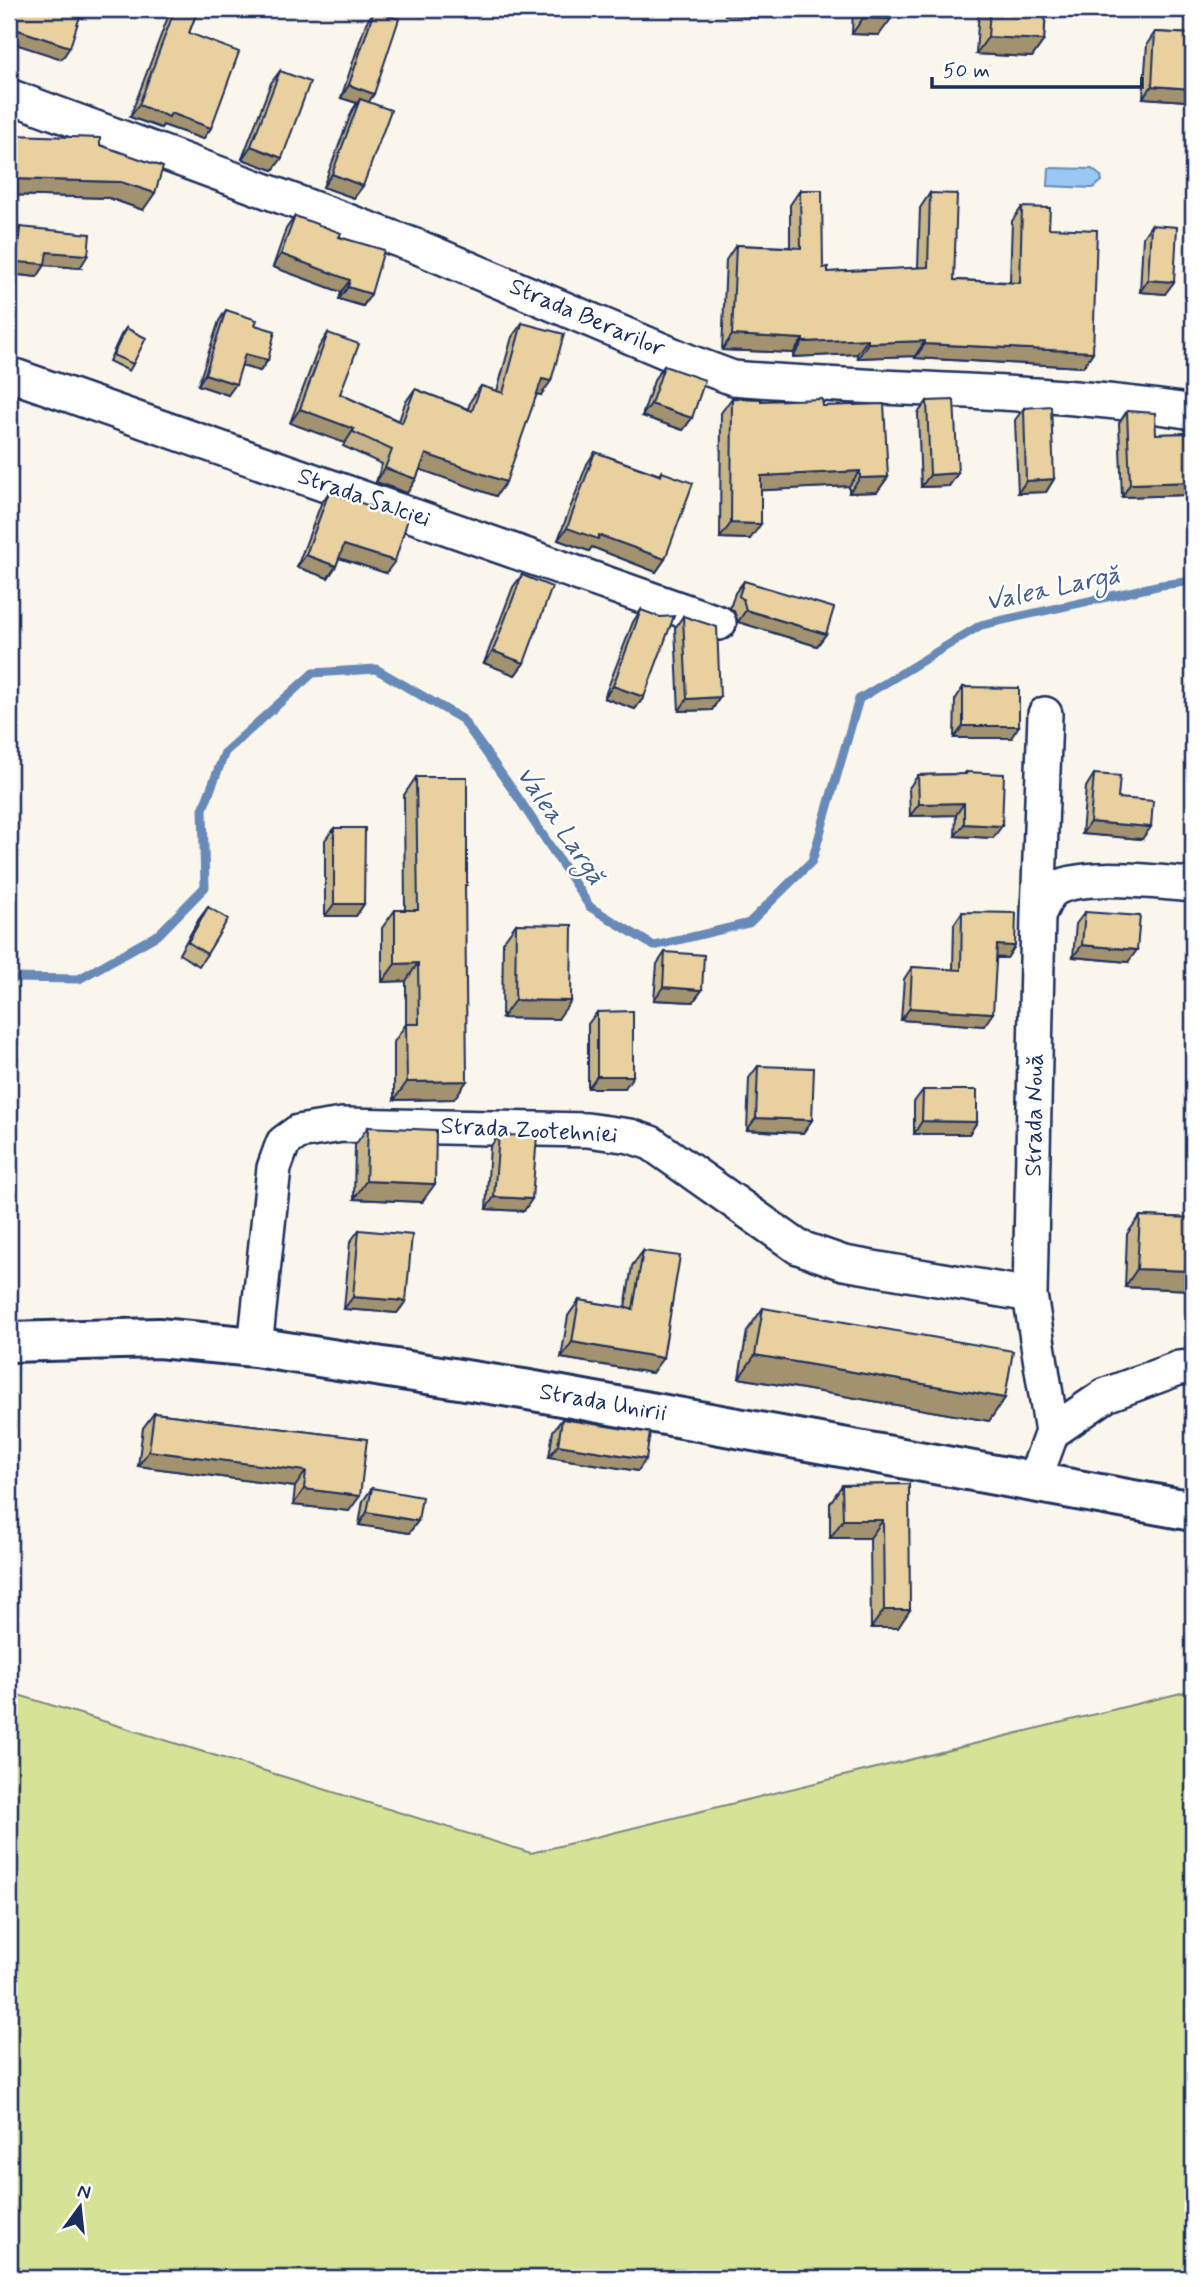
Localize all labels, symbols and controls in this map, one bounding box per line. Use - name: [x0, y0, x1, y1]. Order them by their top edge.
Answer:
- scale bar: [932, 46, 1142, 90]
- text: 50 m: [943, 57, 990, 85]
- street label: Strada Berarilor: [505, 271, 670, 365]
- street label: Strada Salciei: [294, 461, 434, 535]
- water label: Valea Largă: [983, 558, 1125, 622]
- water label: Valea Largă: [506, 760, 613, 894]
- street label: Strada Nouă: [1018, 1053, 1052, 1177]
- street label: Strada Zootehniei: [440, 1111, 618, 1151]
- street label: Strada Unirii: [537, 1377, 669, 1429]
- north arrow: [46, 2172, 116, 2242]
- text: N: [75, 2178, 93, 2206]

